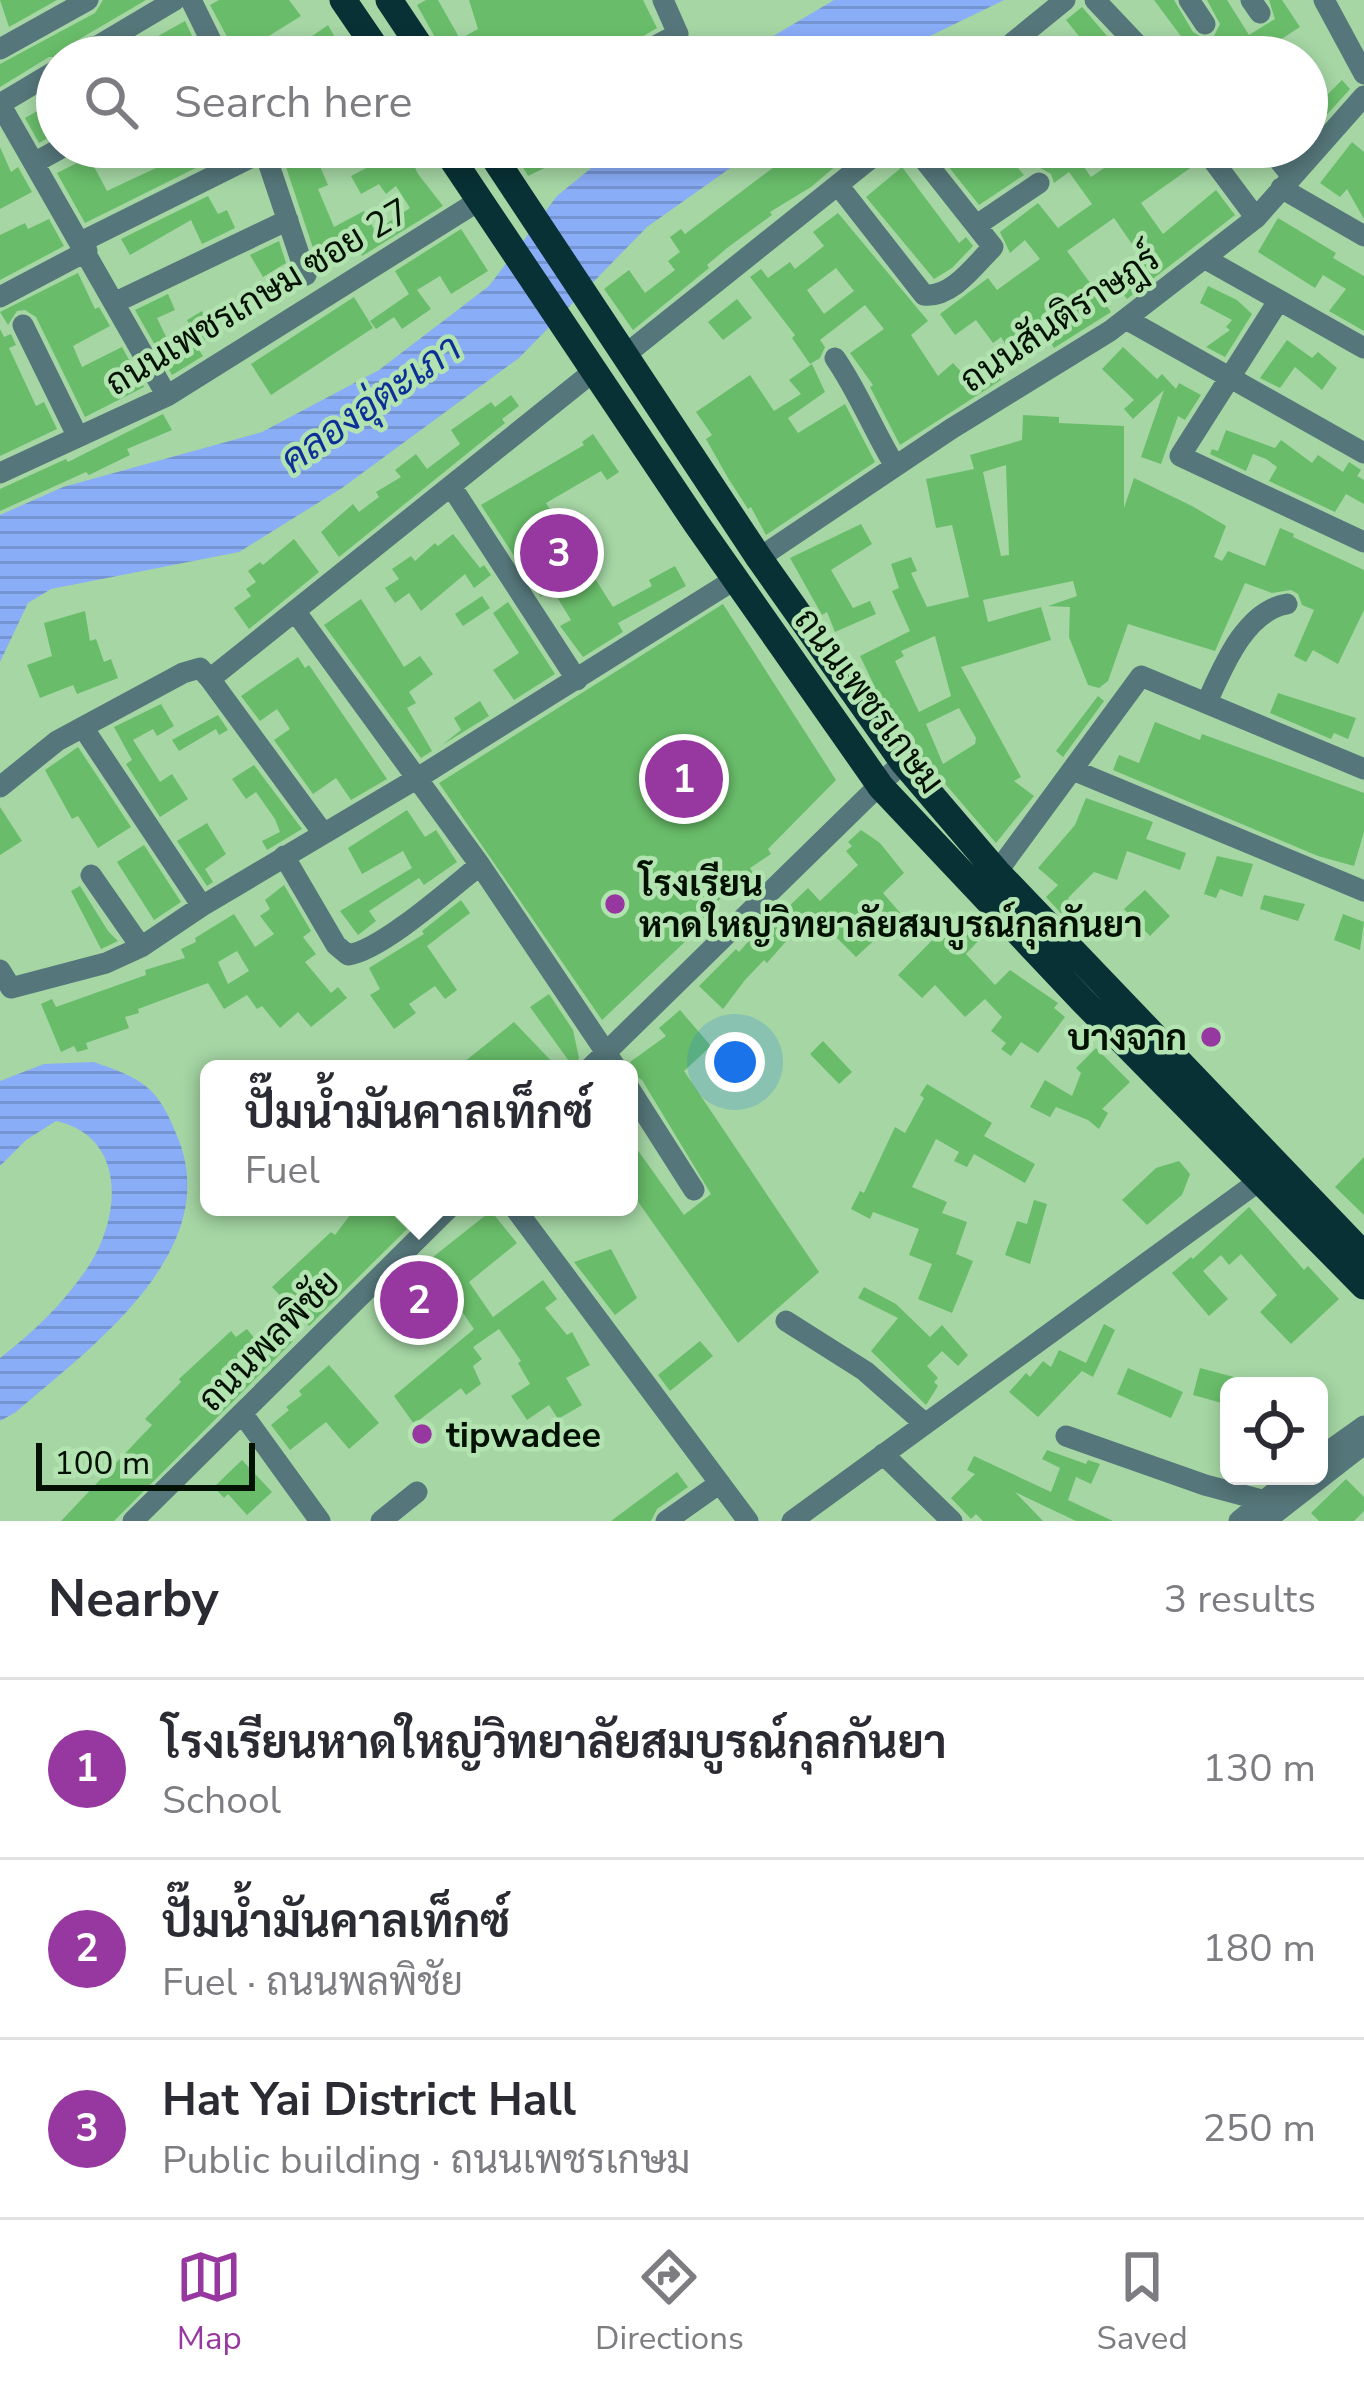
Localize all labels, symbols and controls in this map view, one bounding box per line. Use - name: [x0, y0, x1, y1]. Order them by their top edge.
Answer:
- search box: [36, 36, 1328, 168]
- icon: search: [78, 69, 144, 135]
- text: Search here: [174, 72, 413, 133]
- street label: ถนนเพชรเกษม ซอย 27: [96, 187, 419, 408]
- street label: ถนนสันติราษฎร์: [950, 234, 1169, 404]
- water label: คลองอุ่ตะเภา: [270, 323, 472, 486]
- pin: 3: [520, 508, 598, 598]
- street label: ถนนเพชรเกษม: [783, 598, 955, 804]
- pin: 1: [645, 734, 723, 824]
- place label: โรงเรียน หาดใหญ่วิทยาลัยสมบูรณ์กุลกันยา: [637, 860, 1143, 950]
- marker: โรงเรียน หาดใหญ่วิทยาลัยสมบูรณ์กุลกันยา: [602, 891, 628, 917]
- place label: บางจาก: [1067, 1014, 1187, 1063]
- marker: บางจาก: [1198, 1024, 1224, 1050]
- your location: [705, 1032, 765, 1092]
- popup: [200, 1060, 638, 1216]
- text: ปั๊มน้ำมันคาลเท็กซ์: [245, 1083, 593, 1144]
- text: Fuel: [245, 1144, 320, 1197]
- pin: 2: [380, 1255, 458, 1345]
- street label: ถนนพลพิชัย: [187, 1259, 351, 1423]
- map controls: [1220, 1377, 1328, 1485]
- button: locate: [1220, 1377, 1328, 1485]
- place label: tipwadee: [446, 1411, 601, 1460]
- marker: tipwadee: [409, 1421, 435, 1447]
- scale bar: [36, 1437, 255, 1490]
- text: 100 m: [54, 1441, 150, 1486]
- text: Nearby: [48, 1564, 219, 1634]
- text: 3 results: [1164, 1573, 1316, 1626]
- text: โรงเรียนหาดใหญ่วิทยาลัยสมบูรณ์กุลกันยา: [162, 1713, 947, 1774]
- text: 1: [75, 1742, 99, 1795]
- text: 130 m: [1202, 1742, 1316, 1795]
- text: School: [162, 1774, 281, 1827]
- text: ปั๊มน้ำมันคาลเท็กซ์: [162, 1892, 510, 1953]
- text: 2: [75, 1922, 99, 1975]
- text: 180 m: [1202, 1922, 1316, 1975]
- text: Fuel · ถนนพลพิชัย: [162, 1956, 463, 2009]
- text: Hat Yai District Hall: [162, 2070, 576, 2131]
- text: 3: [75, 2102, 99, 2155]
- text: 250 m: [1202, 2102, 1316, 2155]
- text: Public building · ถนนเพชรเกษม: [162, 2134, 690, 2187]
- tab: Map: [176, 2244, 242, 2361]
- tab: Directions: [595, 2244, 744, 2361]
- tab: Saved: [1096, 2244, 1188, 2361]

